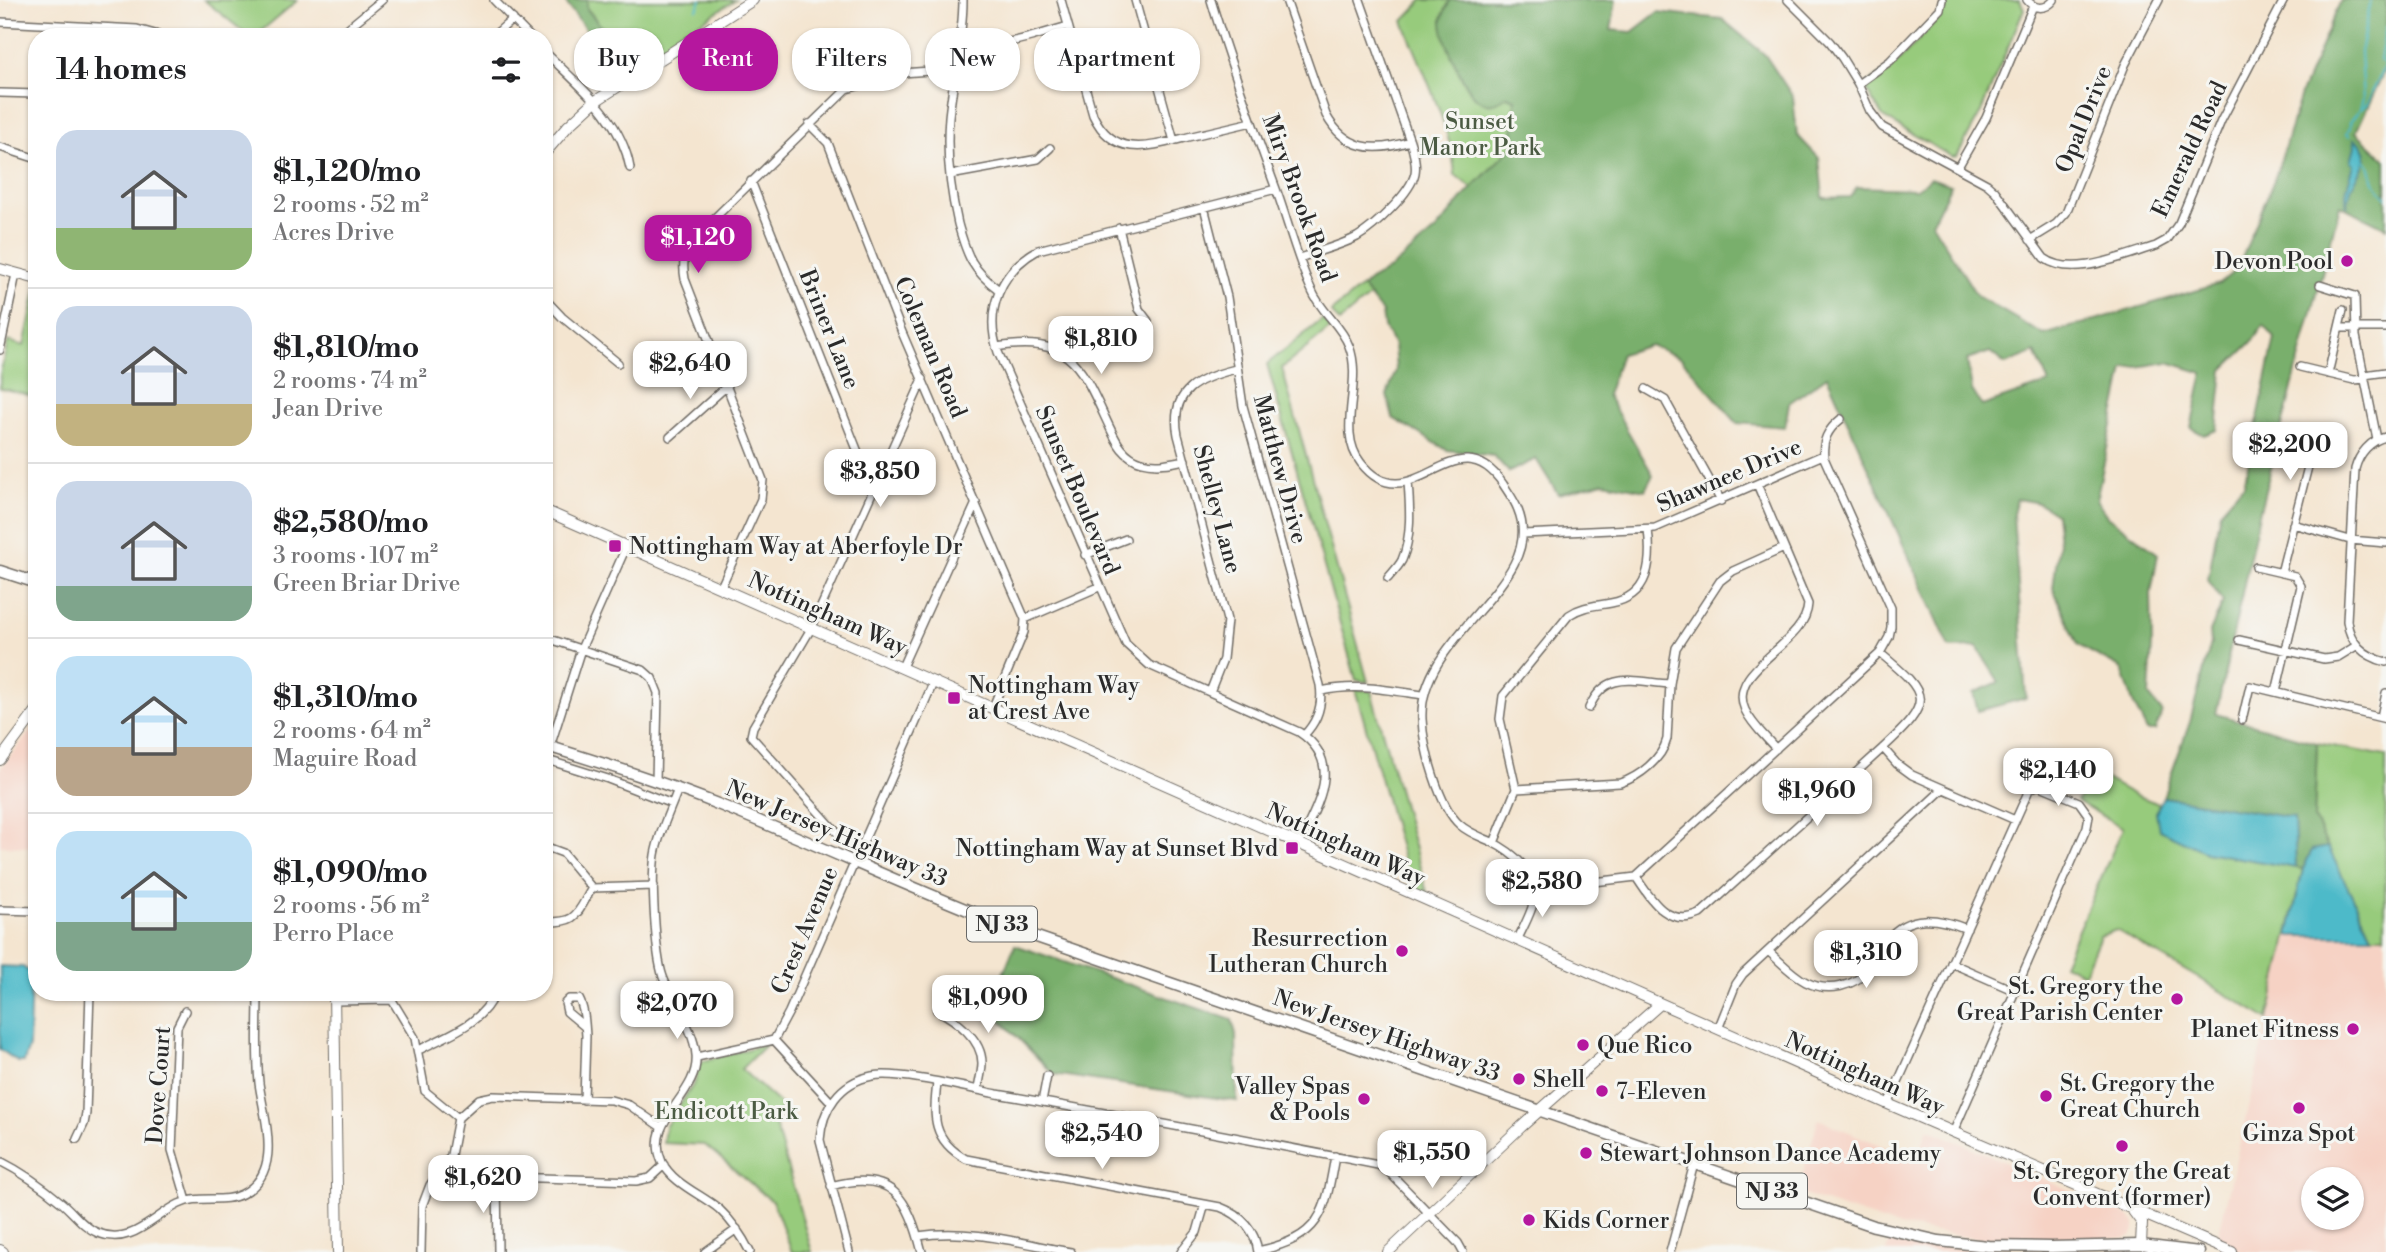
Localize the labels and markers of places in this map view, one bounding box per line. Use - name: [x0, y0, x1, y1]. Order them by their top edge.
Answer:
- pin: $1,120: [641, 216, 755, 275]
- place label: Devon Pool: [2215, 248, 2333, 276]
- marker: Devon Pool: [2339, 253, 2355, 269]
- pin: $1,810: [1044, 316, 1158, 376]
- pin: $2,640: [633, 342, 747, 401]
- pin: $2,200: [2233, 422, 2347, 482]
- pin: $3,850: [823, 449, 937, 509]
- place label: Nottingham Way at Aberfoyle Dr: [629, 533, 963, 561]
- marker: Nottingham Way at Aberfoyle Dr: [607, 538, 623, 554]
- place label: Nottingham Way at Crest Ave: [968, 672, 1140, 726]
- marker: Nottingham Way at Crest Ave: [946, 690, 962, 706]
- pin: $2,140: [2001, 748, 2115, 808]
- pin: $1,960: [1760, 768, 1874, 828]
- place label: Nottingham Way at Sunset Blvd: [956, 835, 1278, 863]
- marker: Nottingham Way at Sunset Blvd: [1284, 840, 1300, 856]
- pin: $2,580: [1485, 860, 1599, 919]
- place label: Resurrection Lutheran Church: [1209, 925, 1388, 979]
- pin: $1,310: [1809, 930, 1923, 990]
- marker: Resurrection Lutheran Church: [1394, 943, 1410, 959]
- place label: St. Gregory the Great Parish Center: [1957, 973, 2163, 1027]
- pin: $1,090: [931, 976, 1045, 1035]
- pin: $2,070: [620, 982, 734, 1041]
- marker: St. Gregory the Great Parish Center: [2169, 991, 2185, 1007]
- place label: Planet Fitness: [2191, 1016, 2339, 1044]
- marker: Planet Fitness: [2345, 1021, 2361, 1037]
- place label: Que Rico: [1597, 1032, 1692, 1060]
- marker: Que Rico: [1575, 1037, 1591, 1053]
- place label: Shell: [1533, 1066, 1585, 1094]
- place label: St. Gregory the Great Church: [2060, 1070, 2215, 1124]
- marker: Shell: [1511, 1071, 1527, 1087]
- place label: Valley Spas & Pools: [1234, 1073, 1350, 1127]
- place label: 7-Eleven: [1616, 1078, 1707, 1106]
- marker: 7-Eleven: [1594, 1083, 1610, 1099]
- marker: St. Gregory the Great Church: [2038, 1088, 2054, 1104]
- marker: Valley Spas & Pools: [1356, 1091, 1372, 1107]
- marker: Ginza Spot: [2291, 1100, 2307, 1116]
- pin: $2,540: [1045, 1112, 1159, 1171]
- place label: Ginza Spot: [2242, 1120, 2356, 1148]
- pin: $1,550: [1375, 1130, 1489, 1190]
- marker: St. Gregory the Great Convent (former): [2114, 1138, 2130, 1154]
- place label: Stewart Johnson Dance Academy: [1600, 1140, 1942, 1168]
- marker: Stewart Johnson Dance Academy: [1578, 1145, 1594, 1161]
- pin: $1,620: [426, 1156, 540, 1215]
- place label: St. Gregory the Great Convent (former): [2013, 1158, 2231, 1212]
- place label: Kids Corner: [1543, 1207, 1670, 1235]
- marker: Kids Corner: [1521, 1212, 1537, 1228]

